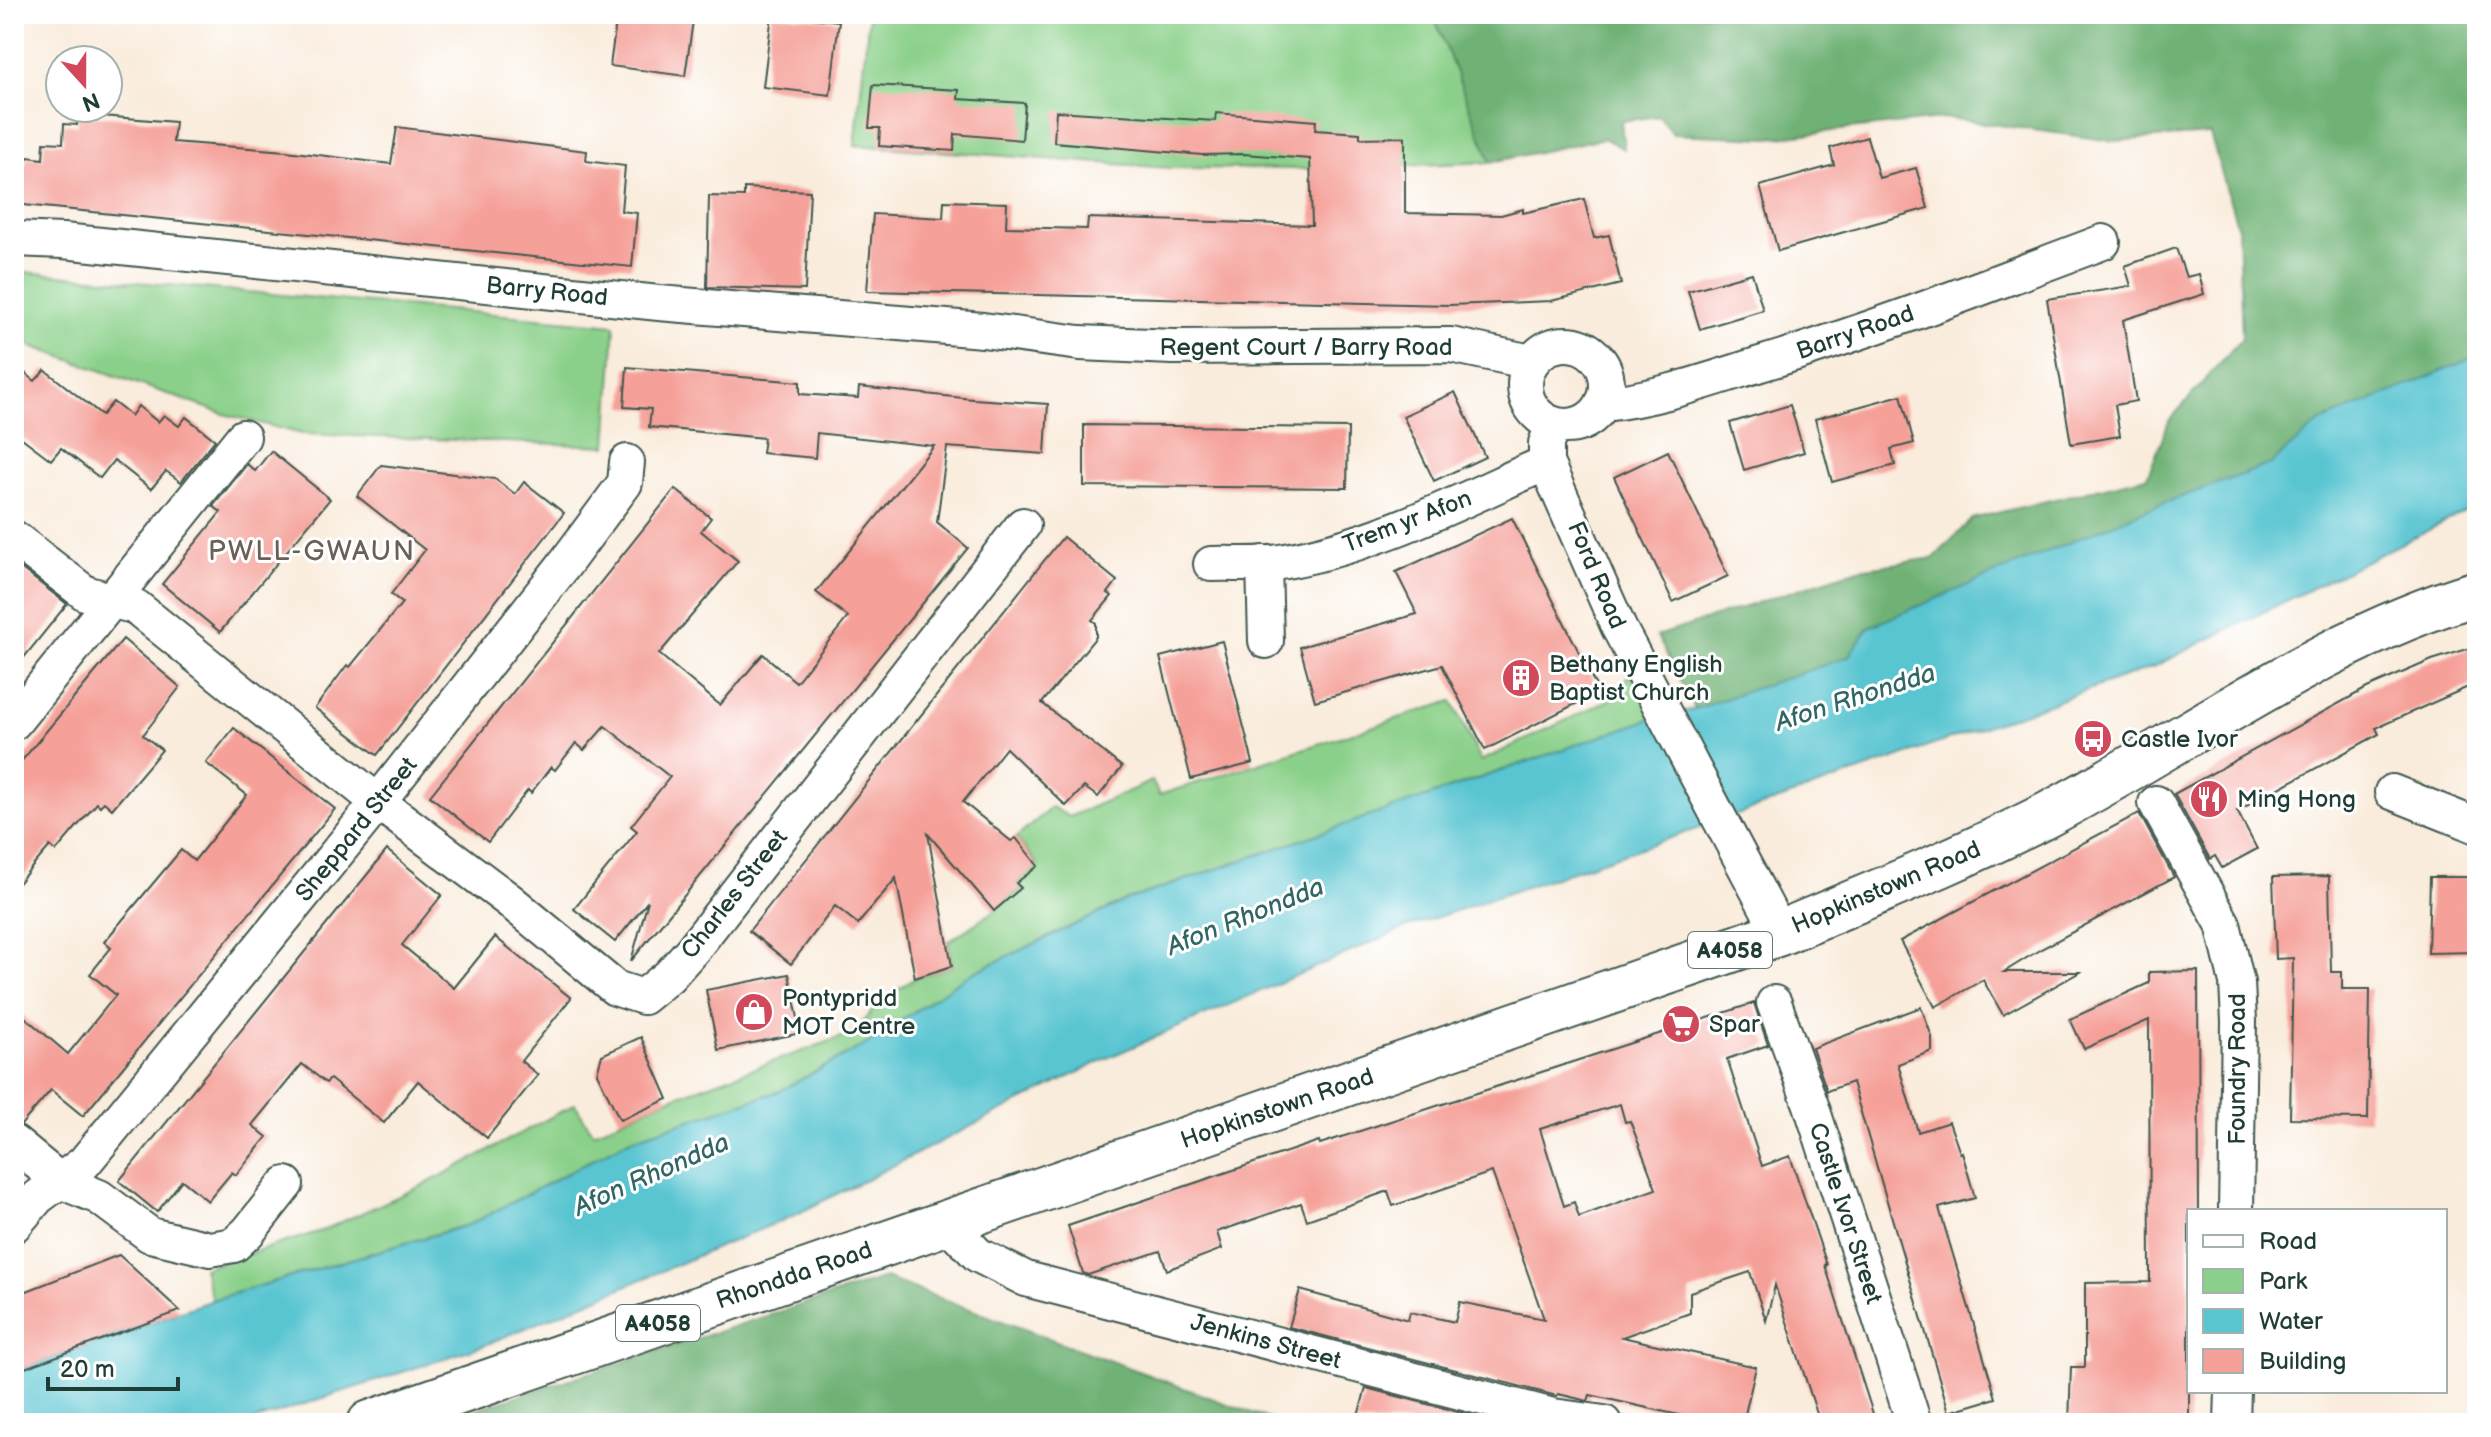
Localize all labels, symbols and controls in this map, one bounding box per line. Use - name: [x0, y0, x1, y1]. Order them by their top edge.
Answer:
- north arrow: [44, 44, 124, 124]
- text: N: [78, 86, 103, 117]
- street label: Barry Road: [485, 271, 609, 312]
- street label: Barry Road: [1793, 299, 1918, 366]
- street label: Regent Court / Barry Road: [1159, 333, 1453, 362]
- street label: Trem yr Afon: [1339, 484, 1476, 559]
- street label: Ford Road: [1561, 517, 1632, 633]
- district label: PWLL-GWAUN: [208, 535, 416, 568]
- place label: Bethany English Baptist Church: [1549, 650, 1723, 707]
- building icon: Bethany English Baptist Church: [1500, 657, 1542, 699]
- water label: Afon Rhondda: [1769, 658, 1940, 740]
- bus stop icon: Castle Ivor: [2072, 718, 2114, 760]
- place label: Castle Ivor: [2121, 725, 2238, 754]
- street label: Sheppard Street: [289, 751, 424, 907]
- restaurant icon: Ming Hong: [2188, 778, 2230, 820]
- place label: Ming Hong: [2237, 785, 2356, 814]
- street label: Charles Street: [675, 824, 794, 965]
- street label: Hopkinstown Road: [1787, 835, 1985, 940]
- water label: Afon Rhondda: [1161, 872, 1329, 964]
- road number: A4058: [1688, 932, 1772, 968]
- place label: Pontypridd MOT Centre: [782, 984, 915, 1041]
- shop icon: Pontypridd MOT Centre: [733, 991, 775, 1033]
- street label: Foundry Road: [2223, 993, 2252, 1145]
- supermarket icon: Spar: [1660, 1003, 1702, 1045]
- place label: Spar: [1709, 1010, 1760, 1039]
- street label: Hopkinstown Road: [1177, 1062, 1377, 1155]
- street label: Castle Ivor Street: [1803, 1119, 1889, 1308]
- water label: Afon Rhondda: [567, 1127, 734, 1224]
- legend: [2187, 1209, 2447, 1393]
- text: Road: [2259, 1227, 2317, 1256]
- street label: Rhondda Road: [712, 1235, 876, 1316]
- text: Park: [2259, 1267, 2307, 1296]
- road number: A4058: [616, 1305, 700, 1341]
- street label: Jenkins Street: [1187, 1307, 1345, 1376]
- text: Water: [2259, 1307, 2323, 1336]
- scale bar: [48, 1341, 178, 1391]
- text: Building: [2259, 1347, 2346, 1376]
- text: 20 m: [60, 1355, 115, 1384]

